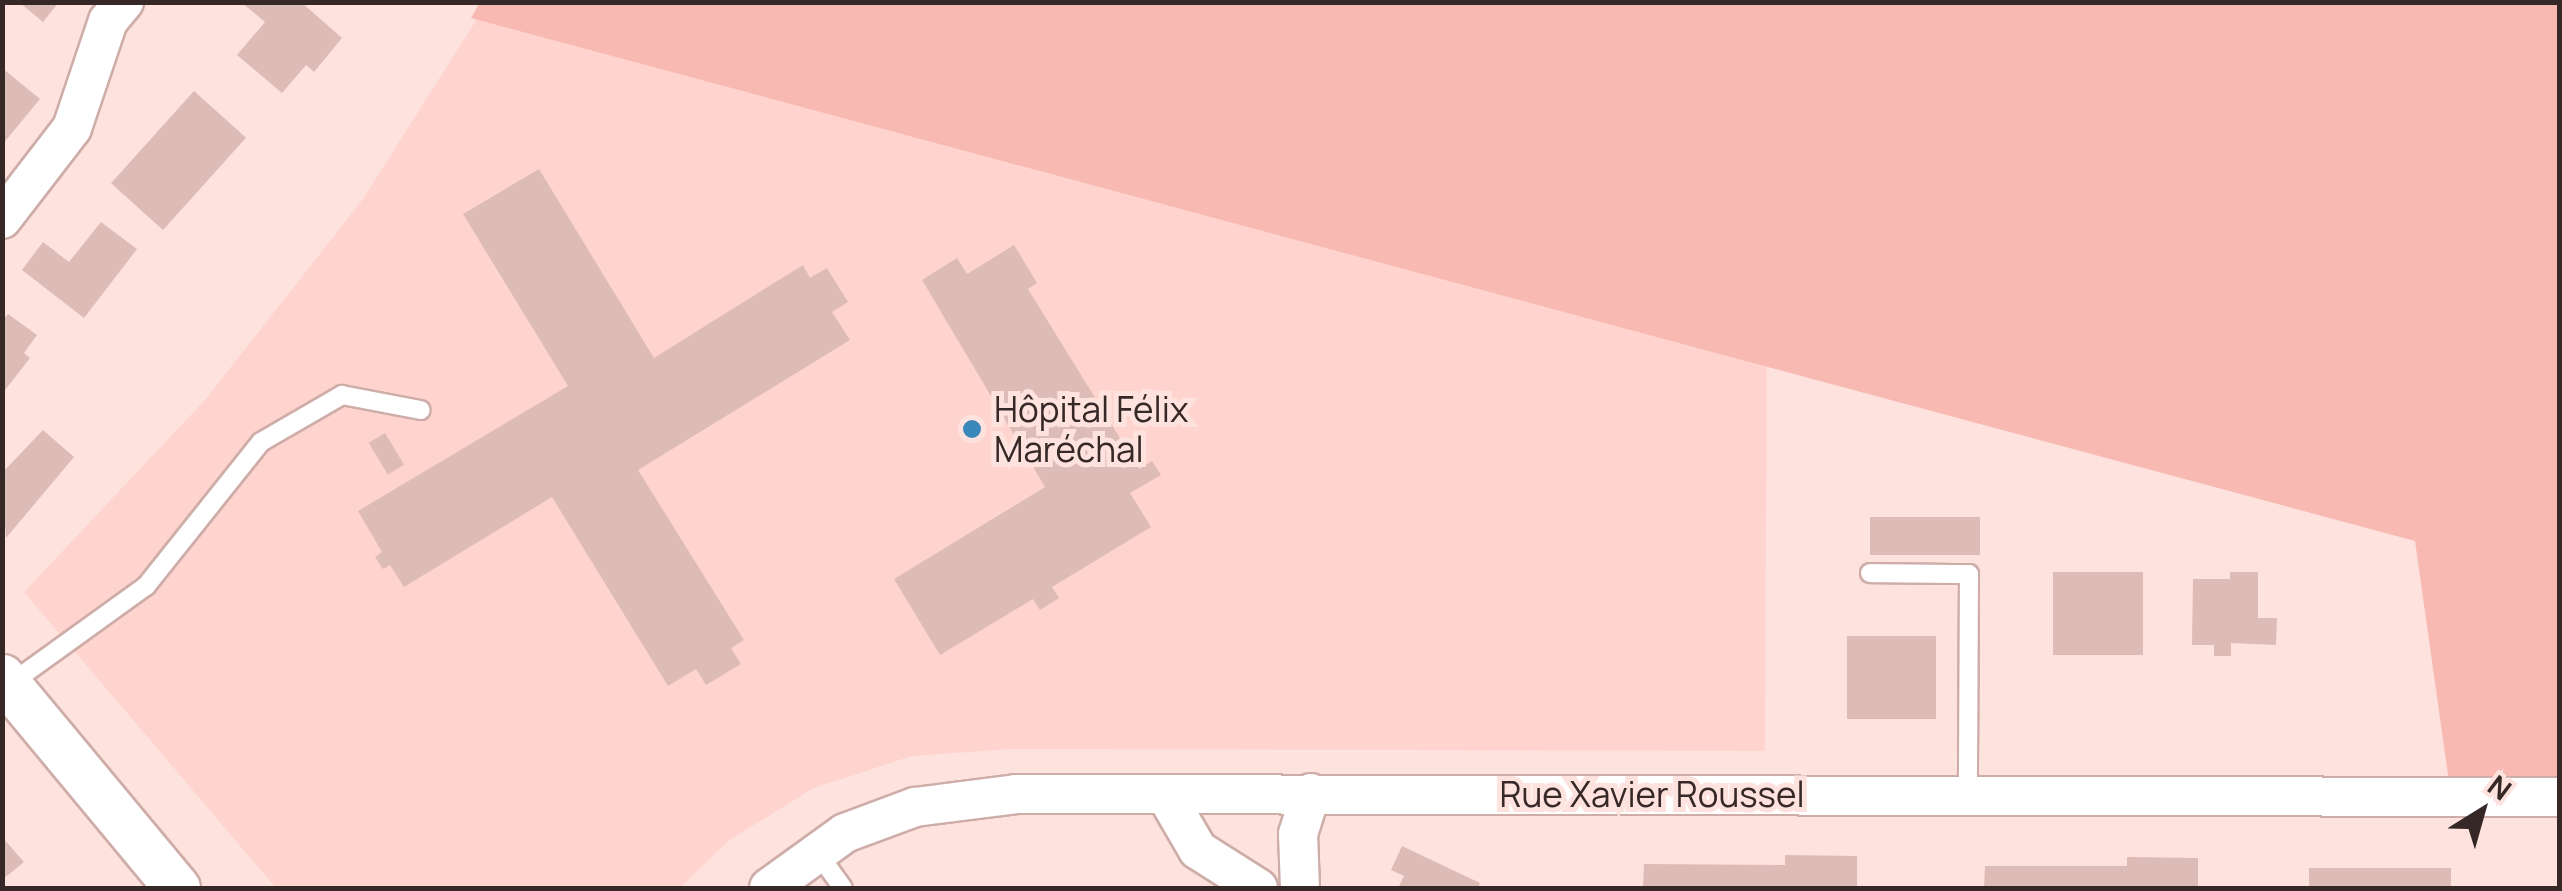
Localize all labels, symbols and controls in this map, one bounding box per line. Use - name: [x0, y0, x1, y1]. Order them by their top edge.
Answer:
- place label: Hôpital Félix Maréchal: [994, 388, 1188, 470]
- marker: Hôpital Félix Maréchal: [959, 416, 985, 442]
- north arrow: [2432, 761, 2532, 861]
- text: N: [2481, 766, 2520, 808]
- street label: Rue Xavier Roussel: [1499, 773, 1805, 815]

